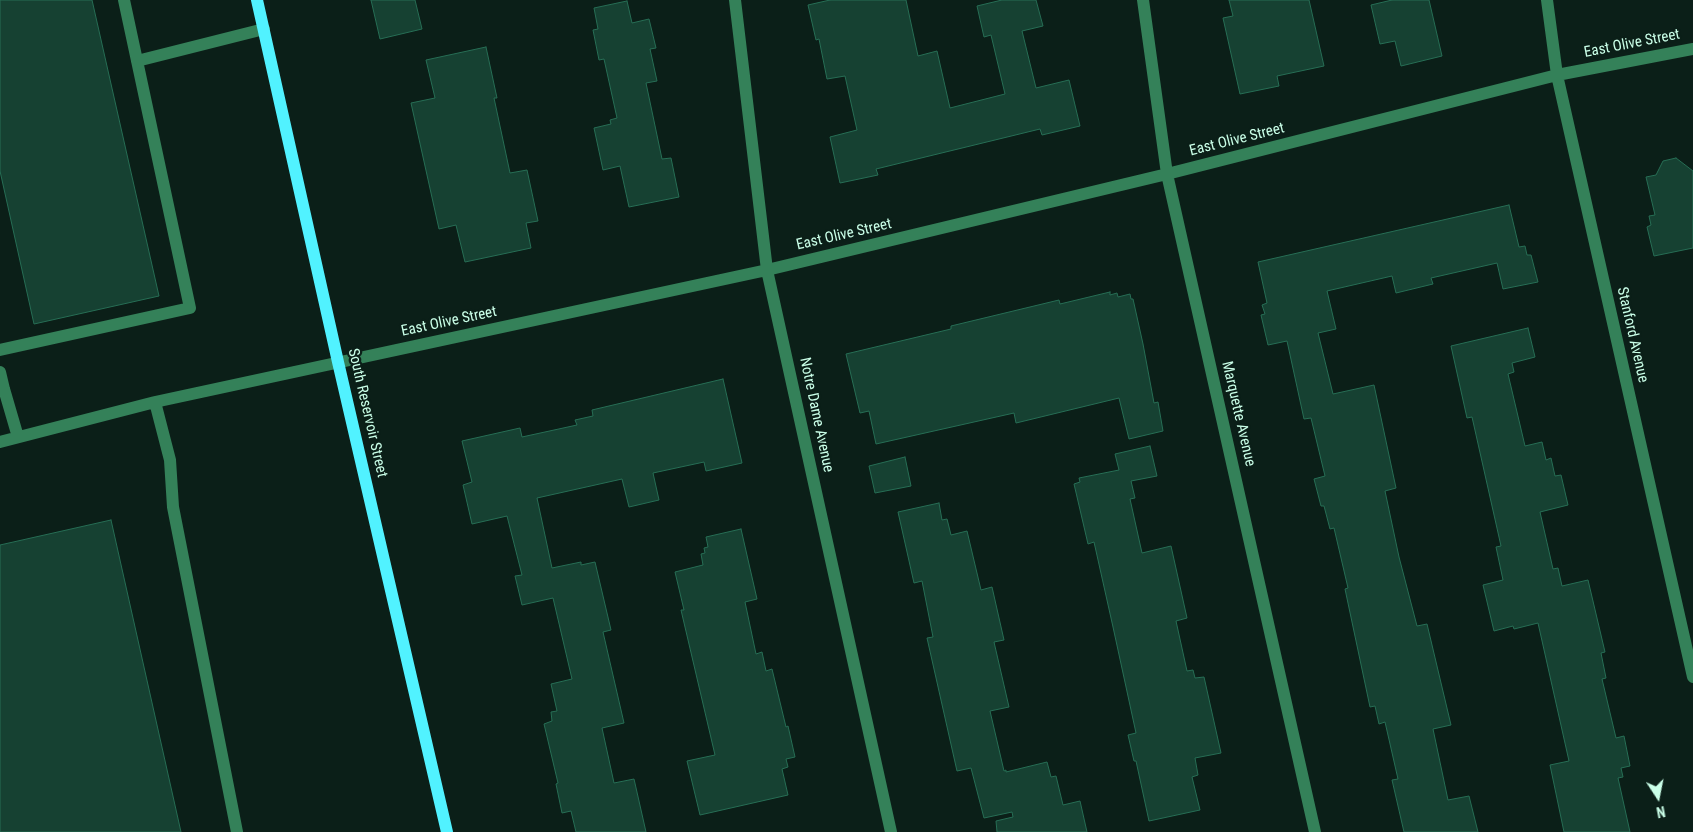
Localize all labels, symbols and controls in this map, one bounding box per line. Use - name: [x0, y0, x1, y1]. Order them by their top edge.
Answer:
- street label: East Olive Street: [1583, 26, 1681, 62]
- street label: East Olive Street: [1188, 120, 1286, 160]
- street label: East Olive Street: [795, 215, 893, 255]
- street label: Stanford Avenue: [1612, 286, 1652, 384]
- street label: East Olive Street: [400, 303, 498, 341]
- street label: South Reservoir Street: [343, 347, 391, 479]
- street label: Notre Dame Avenue: [795, 356, 837, 474]
- street label: Marquette Avenue: [1217, 360, 1259, 468]
- north arrow: [1633, 772, 1683, 822]
- text: N: [1655, 803, 1667, 820]

